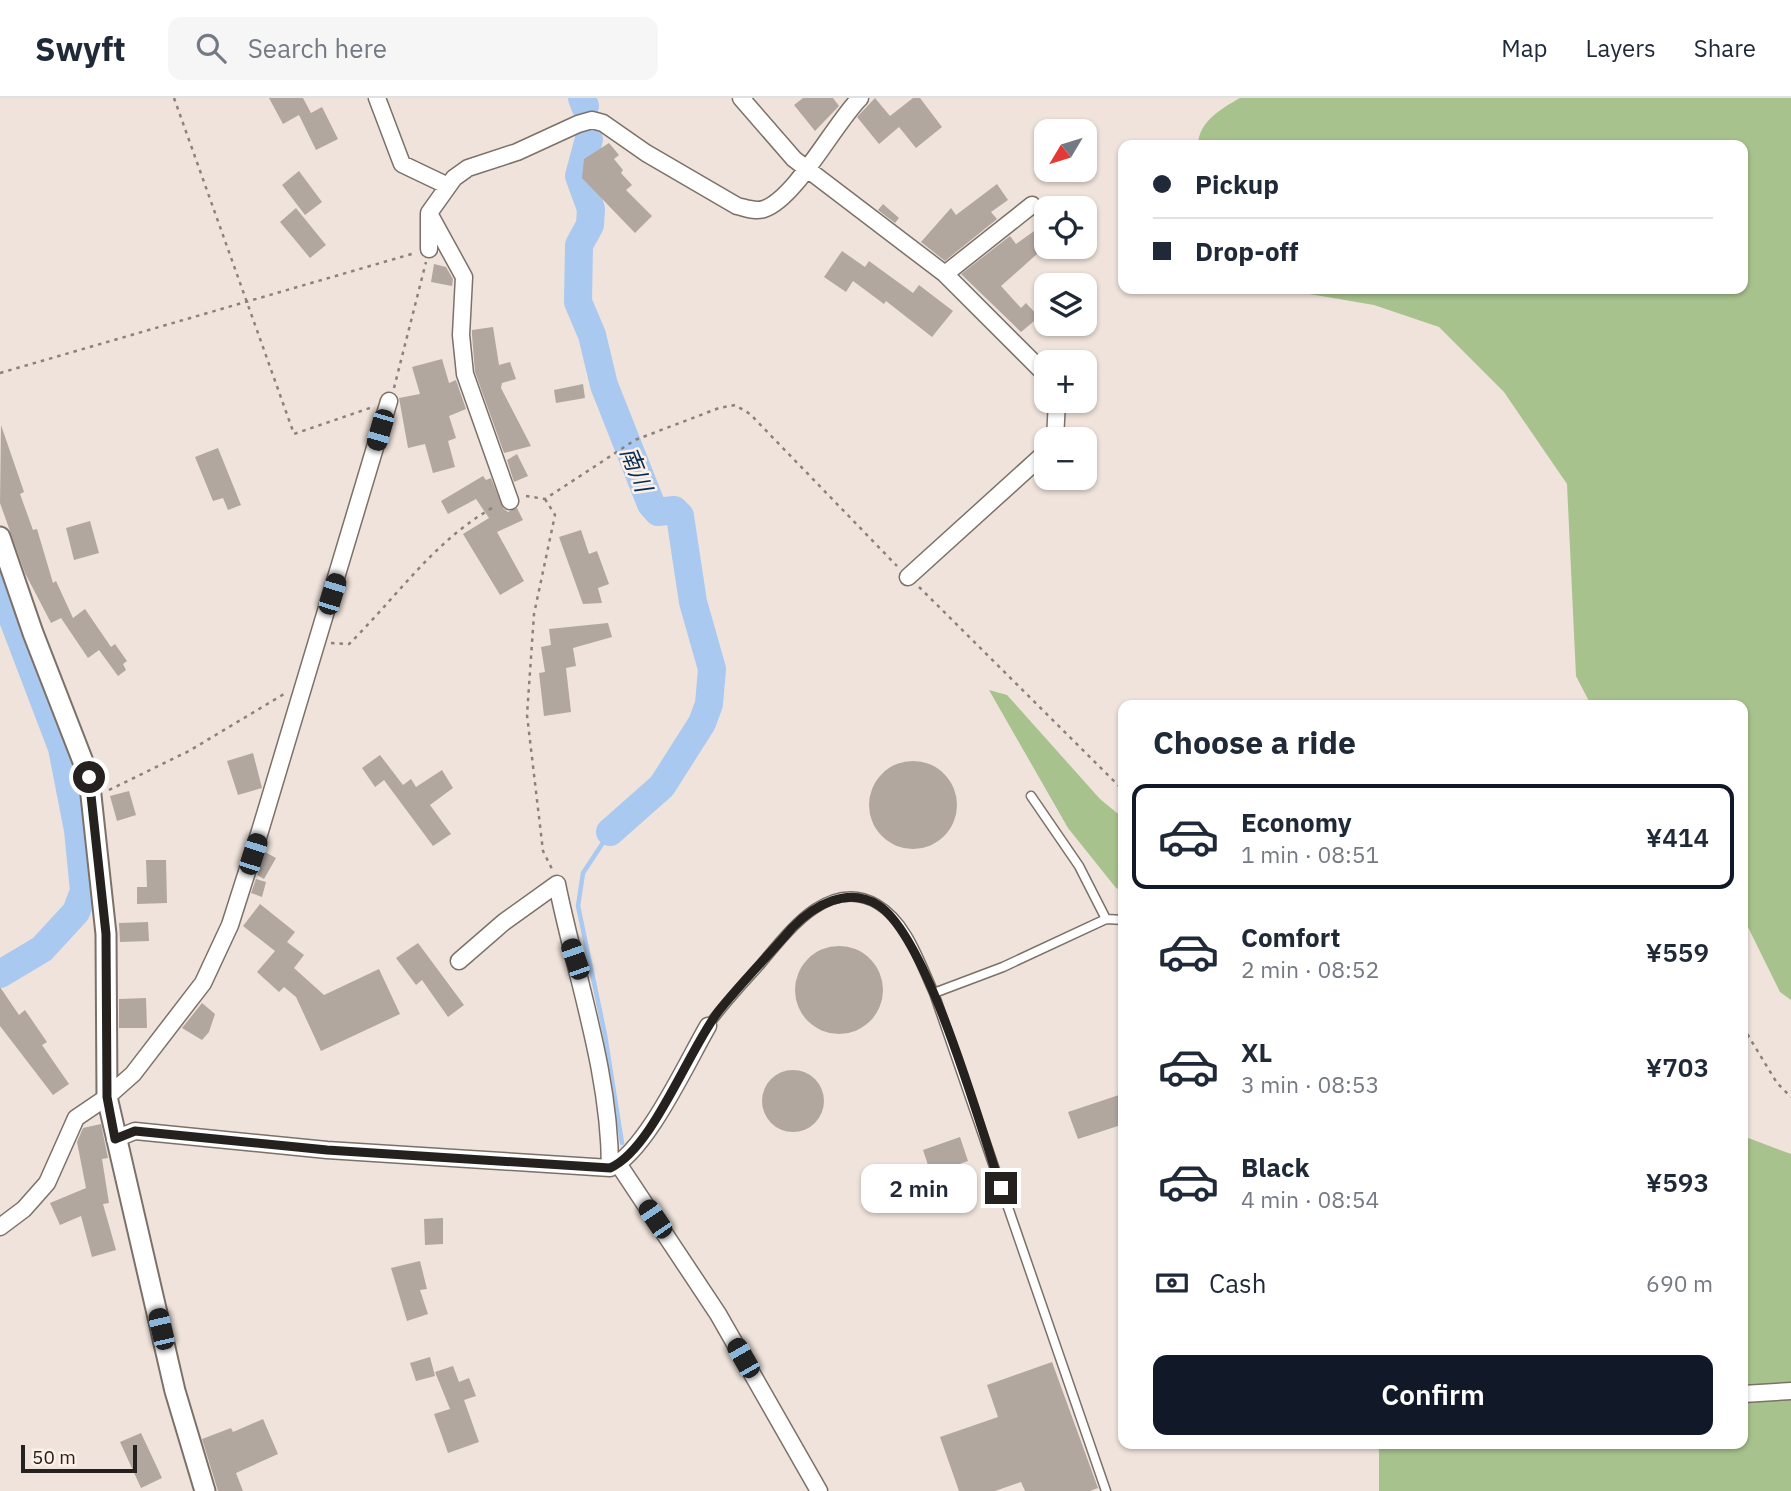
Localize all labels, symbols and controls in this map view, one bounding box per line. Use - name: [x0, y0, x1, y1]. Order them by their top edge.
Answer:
- search box: [168, 17, 658, 80]
- text: Swyft: [35, 27, 126, 70]
- icon: search: [192, 29, 230, 67]
- text: Search here: [248, 31, 387, 65]
- text: Map: [1501, 32, 1548, 64]
- text: Layers: [1586, 32, 1656, 64]
- text: Share: [1694, 32, 1756, 64]
- north arrow: [1034, 119, 1097, 182]
- map controls: [1034, 119, 1097, 490]
- text: Pickup: [1195, 167, 1279, 201]
- button: locate: [1034, 196, 1097, 259]
- text: Drop-off: [1195, 234, 1298, 268]
- button: layers: [1034, 273, 1097, 336]
- button: +: [1034, 350, 1097, 413]
- car: [365, 407, 396, 453]
- button: −: [1034, 427, 1097, 490]
- water label: 南川: [614, 442, 661, 499]
- car: [316, 571, 349, 617]
- text: Choose a ride: [1153, 721, 1356, 763]
- route start: [73, 761, 105, 793]
- icon: car: [1157, 805, 1220, 868]
- text: Economy: [1241, 805, 1352, 839]
- text: ¥414: [1646, 820, 1709, 854]
- car: [237, 831, 270, 877]
- text: 1 min · 08:51: [1241, 839, 1379, 869]
- icon: car: [1157, 920, 1220, 983]
- text: Comfort: [1241, 920, 1340, 954]
- text: ¥559: [1646, 935, 1709, 969]
- car: [559, 936, 592, 982]
- text: 2 min · 08:52: [1241, 954, 1379, 984]
- icon: car: [1157, 1035, 1220, 1098]
- text: XL: [1241, 1035, 1272, 1069]
- text: ¥703: [1646, 1050, 1709, 1084]
- text: 3 min · 08:53: [1241, 1069, 1379, 1099]
- icon: car: [1157, 1150, 1220, 1213]
- text: Black: [1241, 1150, 1309, 1184]
- callout: 2 min: [861, 1164, 976, 1212]
- text: ¥593: [1646, 1165, 1709, 1199]
- route end: [985, 1172, 1017, 1204]
- text: 2 min: [889, 1173, 949, 1203]
- text: 4 min · 08:54: [1241, 1184, 1379, 1214]
- car: [635, 1196, 676, 1242]
- icon: cash: [1153, 1264, 1191, 1302]
- text: Cash: [1209, 1266, 1266, 1300]
- text: 690 m: [1646, 1268, 1713, 1298]
- car: [147, 1306, 176, 1352]
- car: [724, 1335, 763, 1381]
- button: Confirm: [1153, 1355, 1713, 1435]
- scale bar: [21, 1442, 136, 1474]
- text: 50 m: [32, 1445, 76, 1469]

